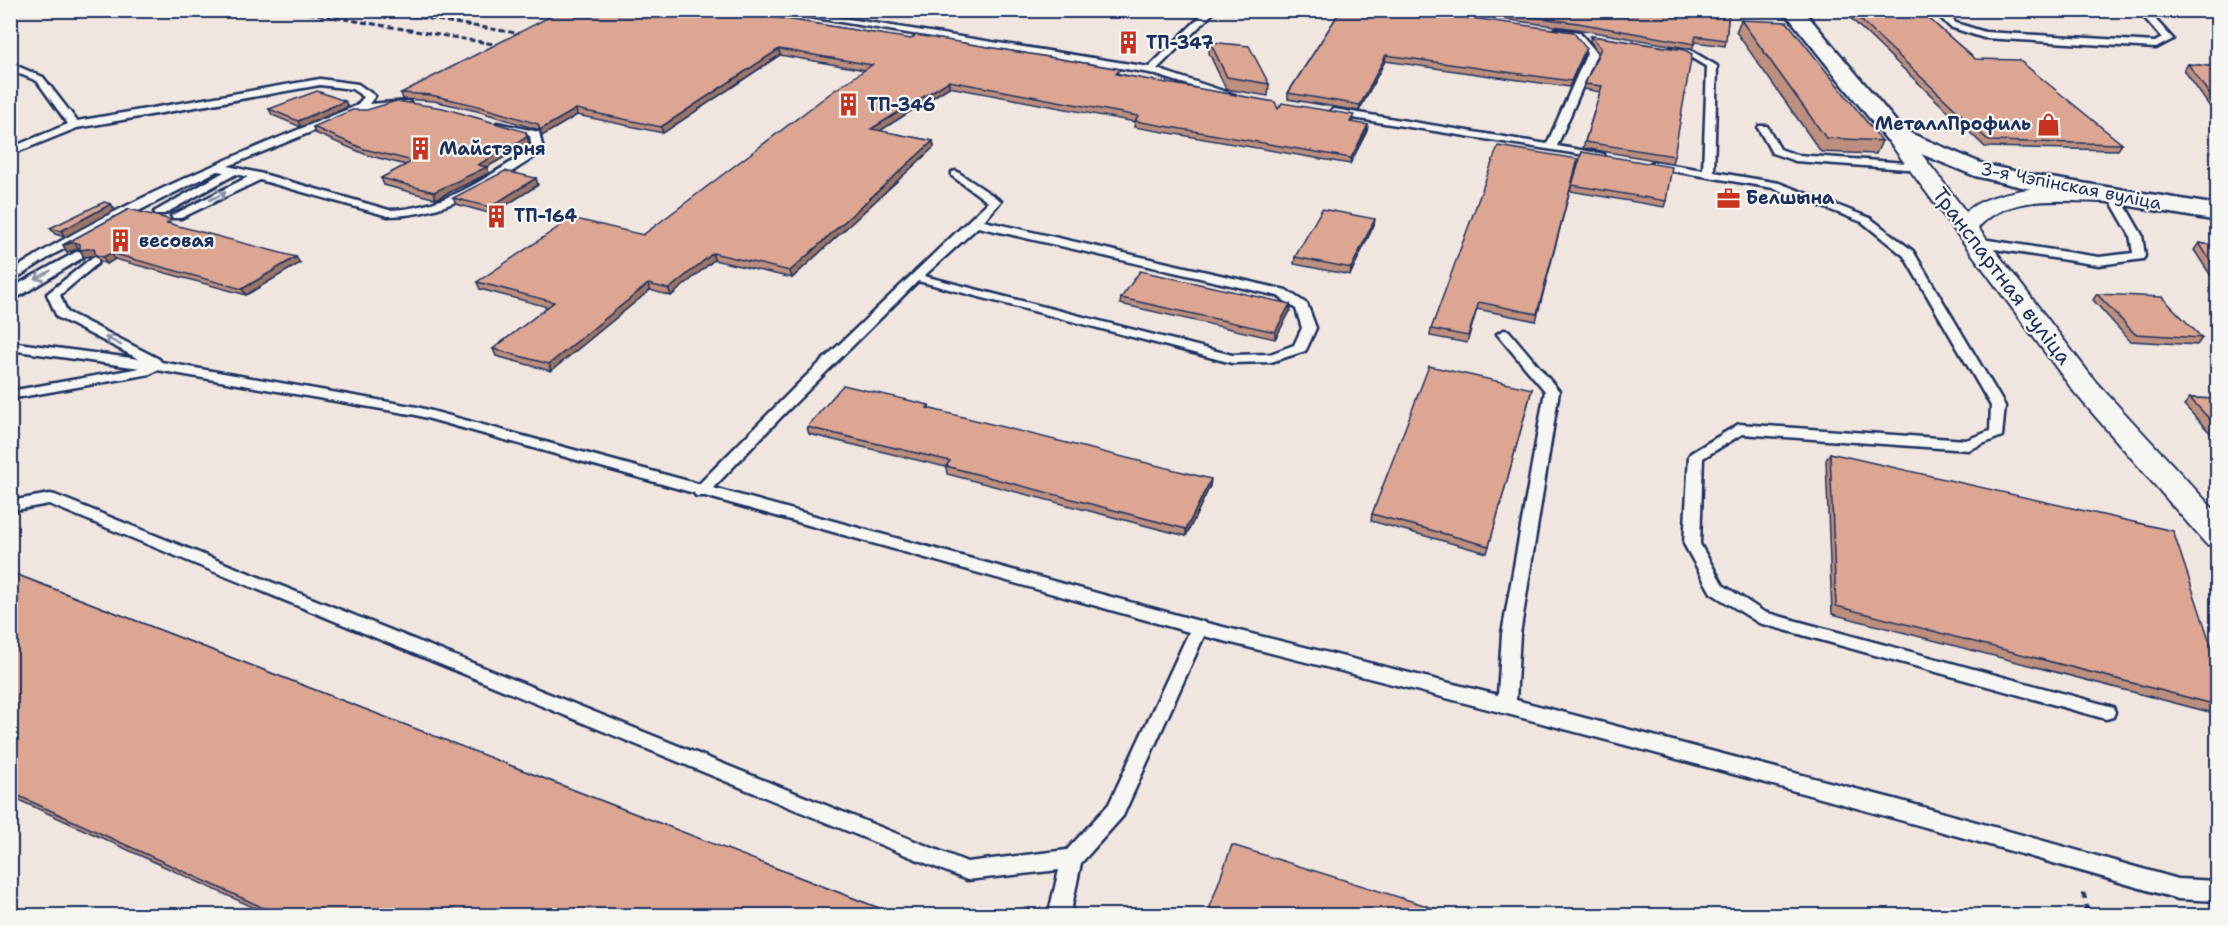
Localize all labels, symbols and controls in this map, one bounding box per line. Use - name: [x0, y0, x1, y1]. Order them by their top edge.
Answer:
- building icon: ТП-347: [1115, 30, 1141, 56]
- place label: ТП-347: [1146, 31, 1214, 55]
- building icon: ТП-346: [836, 92, 862, 118]
- place label: ТП-346: [867, 93, 935, 117]
- shop icon: МеталлПрофиль: [2036, 111, 2062, 137]
- place label: МеталлПрофиль: [1875, 112, 2031, 136]
- building icon: Майстэрня: [408, 136, 434, 162]
- place label: Майстэрня: [439, 137, 546, 161]
- street label: 3-я Чэпінская вуліца: [1978, 157, 2164, 215]
- street label: Транспартная вуліца: [1926, 181, 2078, 371]
- office icon: Белшына: [1715, 185, 1741, 211]
- place label: Белшына: [1746, 186, 1835, 210]
- one-way arrow: [208, 190, 226, 201]
- building icon: ТП-164: [483, 203, 509, 229]
- place label: ТП-164: [514, 204, 577, 228]
- building icon: весовая: [108, 228, 134, 254]
- place label: весовая: [139, 229, 214, 253]
- one-way arrow: [35, 269, 52, 281]
- one-way arrow: [104, 334, 122, 346]

